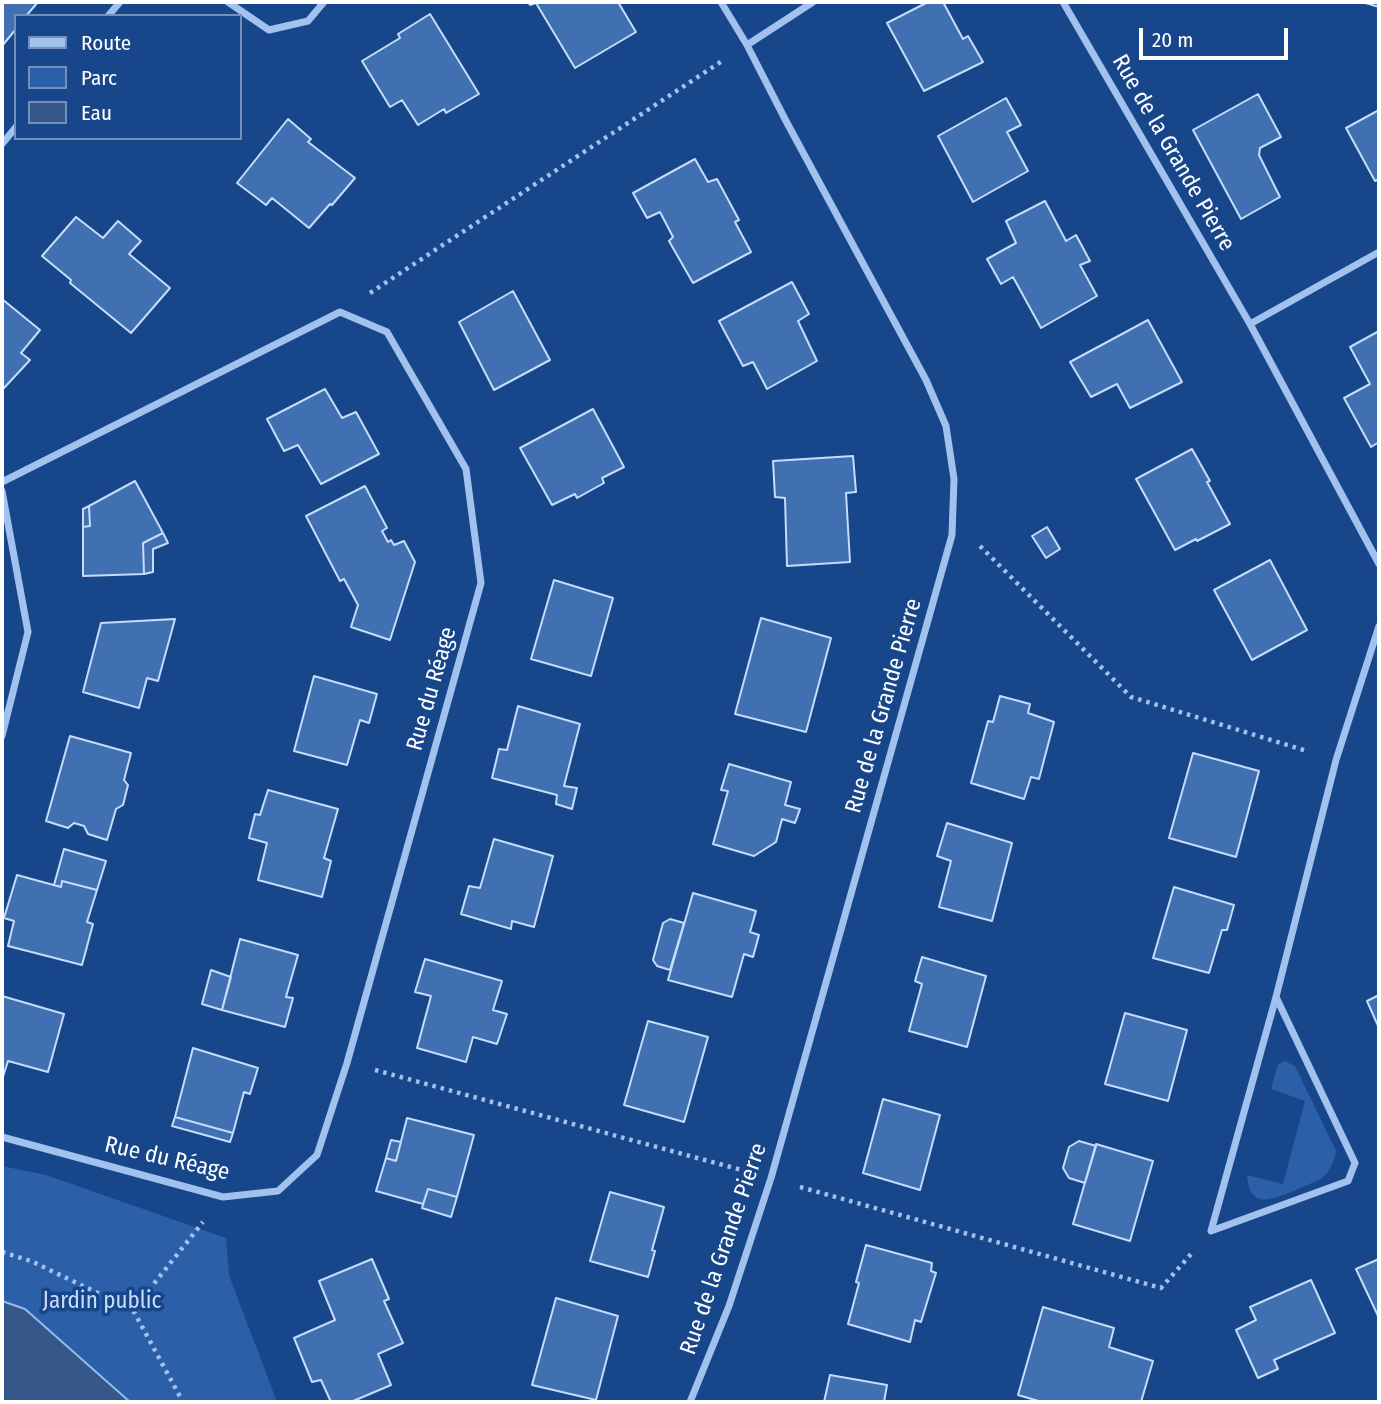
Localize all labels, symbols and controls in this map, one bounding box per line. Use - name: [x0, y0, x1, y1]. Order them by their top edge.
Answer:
- legend: [14, 14, 242, 140]
- scale bar: [1143, 14, 1292, 58]
- text: 20 m: [1152, 27, 1193, 53]
- text: Route: [81, 30, 131, 56]
- street label: Rue de la Grande Pierre: [1106, 50, 1240, 256]
- text: Parc: [81, 65, 117, 91]
- text: Eau: [81, 100, 112, 126]
- street label: Rue de la Grande Pierre: [840, 595, 928, 817]
- street label: Rue du Réage: [401, 624, 463, 754]
- street label: Rue du Réage: [102, 1131, 232, 1187]
- street label: Rue de la Grande Pierre: [675, 1140, 773, 1358]
- park label: Jardin public: [43, 1288, 161, 1316]

